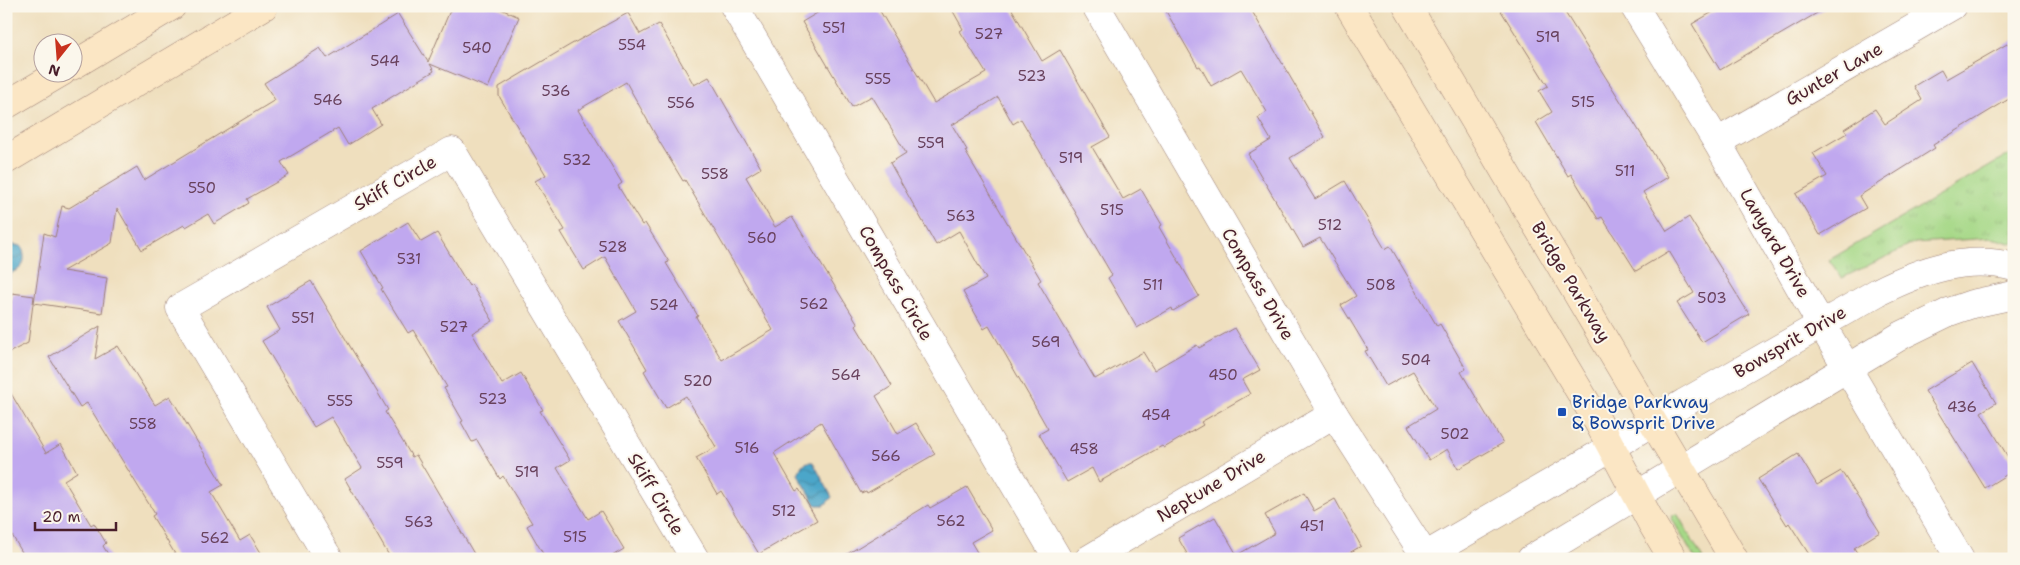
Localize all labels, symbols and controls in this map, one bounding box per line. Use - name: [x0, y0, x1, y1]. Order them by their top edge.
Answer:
- house number: 551: [822, 18, 846, 38]
- house number: 527: [975, 24, 1003, 44]
- house number: 519: [1536, 27, 1560, 47]
- north arrow: [32, 32, 82, 82]
- house number: 554: [618, 35, 646, 55]
- street label: Gunter Lane: [1781, 36, 1887, 112]
- house number: 540: [462, 38, 492, 58]
- house number: 544: [370, 51, 400, 71]
- text: N: [46, 60, 62, 81]
- house number: 523: [1018, 66, 1046, 86]
- house number: 555: [865, 69, 891, 89]
- house number: 536: [541, 81, 571, 101]
- house number: 546: [313, 90, 343, 110]
- house number: 515: [1571, 92, 1595, 112]
- house number: 556: [667, 93, 695, 113]
- house number: 559: [917, 133, 945, 153]
- house number: 519: [1059, 148, 1083, 168]
- street label: Skiff Circle: [349, 150, 441, 216]
- house number: 532: [563, 150, 591, 170]
- house number: 511: [1615, 161, 1635, 181]
- house number: 558: [701, 164, 729, 184]
- house number: 550: [188, 178, 216, 198]
- street label: Lanyard Drive: [1734, 184, 1816, 302]
- house number: 515: [1100, 200, 1124, 220]
- house number: 563: [946, 206, 976, 226]
- house number: 512: [1318, 215, 1342, 235]
- street label: Bridge Parkway: [1525, 217, 1617, 347]
- street label: Compass Circle: [853, 221, 939, 345]
- street label: Compass Drive: [1216, 223, 1300, 345]
- house number: 560: [747, 228, 777, 248]
- house number: 528: [599, 237, 627, 257]
- house number: 531: [397, 249, 421, 269]
- house number: 511: [1143, 275, 1163, 295]
- house number: 508: [1366, 275, 1396, 295]
- house number: 503: [1697, 288, 1727, 308]
- house number: 562: [799, 294, 829, 314]
- house number: 524: [650, 295, 678, 315]
- street label: Bowsprit Drive: [1729, 300, 1851, 384]
- house number: 551: [291, 308, 315, 328]
- house number: 527: [440, 317, 468, 337]
- house number: 569: [1032, 332, 1060, 352]
- house number: 504: [1401, 350, 1431, 370]
- house number: 564: [831, 365, 861, 385]
- house number: 450: [1208, 365, 1238, 385]
- house number: 520: [684, 371, 712, 391]
- house number: 523: [479, 389, 507, 409]
- place label: Bridge Parkway & Bowsprit Drive: [1572, 390, 1716, 435]
- house number: 555: [327, 391, 353, 411]
- house number: 436: [1947, 397, 1977, 417]
- house number: 454: [1141, 405, 1171, 425]
- marker: Bridge Parkway & Bowsprit Drive: [1556, 406, 1568, 418]
- house number: 558: [129, 414, 157, 434]
- house number: 502: [1440, 424, 1470, 444]
- house number: 516: [735, 438, 759, 458]
- house number: 458: [1069, 439, 1099, 459]
- street label: Neptune Drive: [1152, 444, 1270, 528]
- house number: 566: [871, 446, 901, 466]
- street label: Skiff Circle: [622, 449, 690, 539]
- house number: 559: [376, 453, 404, 473]
- house number: 519: [515, 462, 539, 482]
- scale bar: [35, 500, 116, 532]
- house number: 512: [772, 501, 796, 521]
- text: 20 m: [42, 507, 81, 527]
- house number: 562: [936, 511, 966, 531]
- house number: 563: [404, 512, 434, 532]
- house number: 451: [1300, 516, 1324, 536]
- house number: 515: [563, 527, 587, 547]
- house number: 562: [200, 528, 230, 548]

